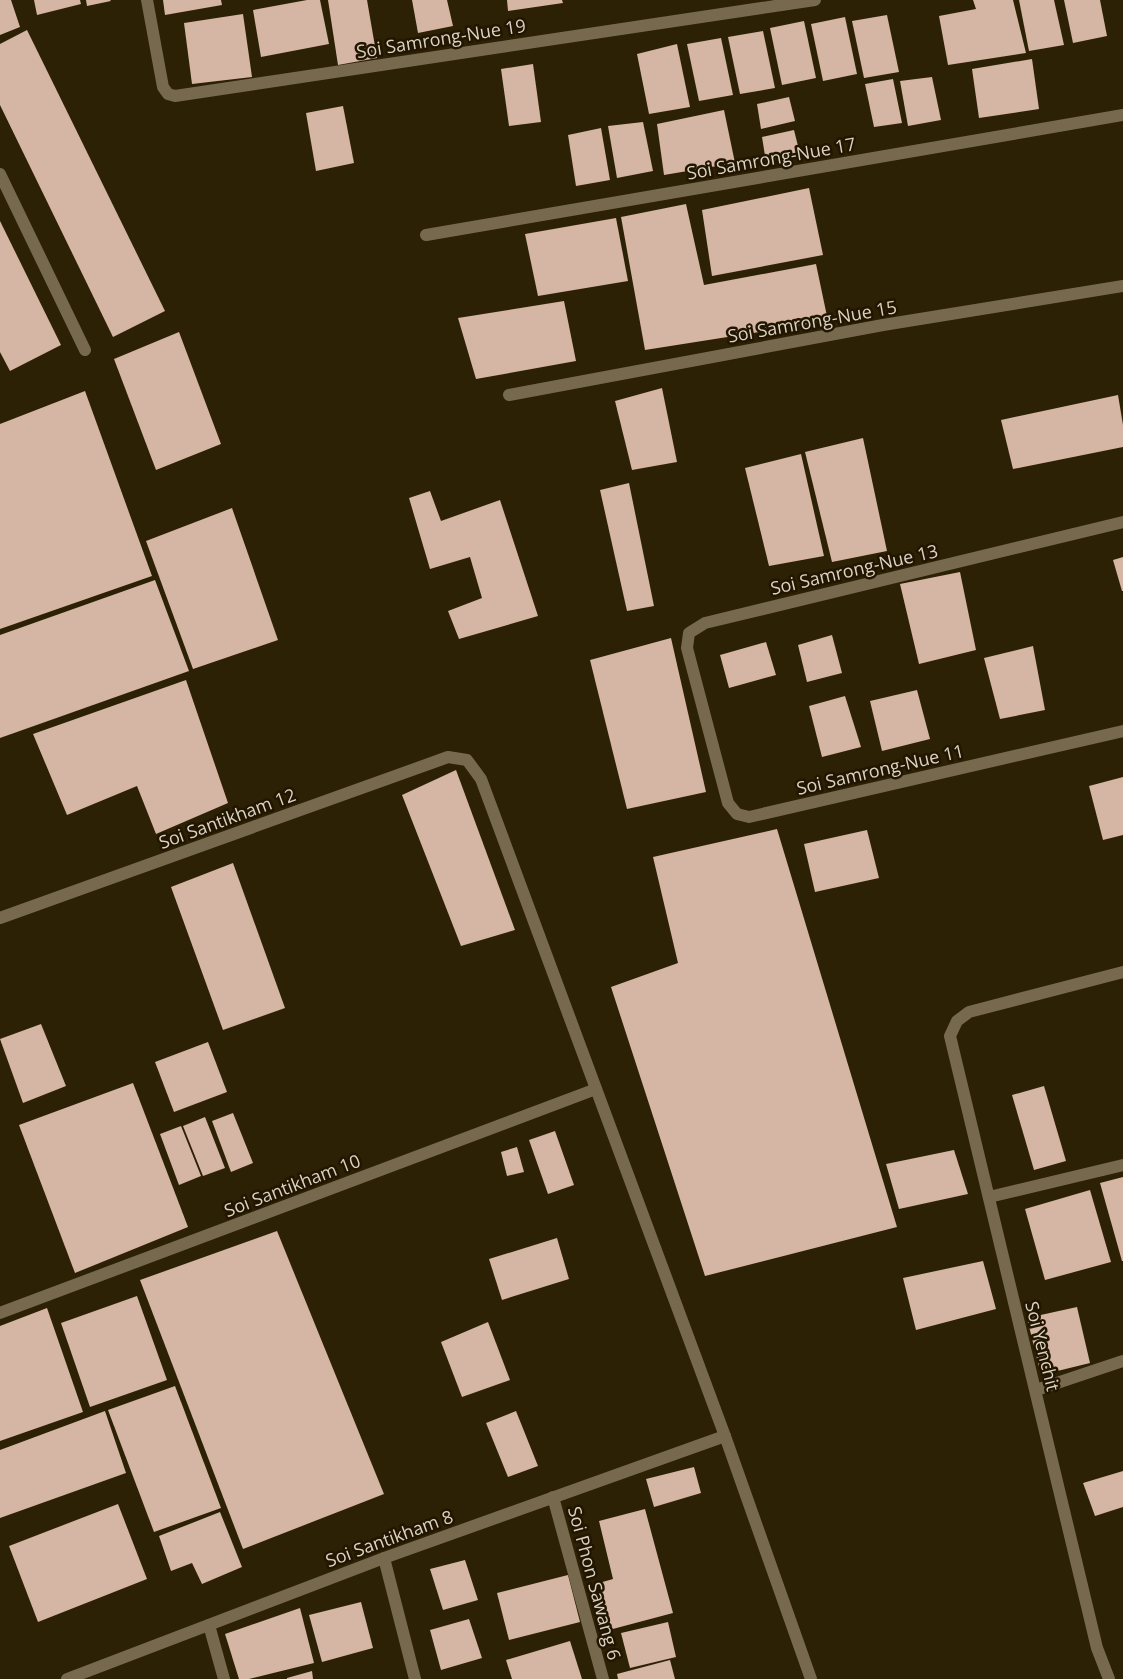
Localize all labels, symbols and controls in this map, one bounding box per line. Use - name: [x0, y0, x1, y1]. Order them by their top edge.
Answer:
- street label: Soi Samrong-Nue 19: [355, 13, 527, 63]
- street label: Soi Samrong-Nue 17: [685, 131, 857, 185]
- street label: Soi Samrong-Nue 15: [726, 294, 898, 348]
- street label: Soi Samrong-Nue 13: [768, 538, 940, 600]
- street label: Soi Samrong-Nue 11: [794, 738, 966, 800]
- street label: Soi Santikham 12: [155, 782, 299, 854]
- street label: Soi Santikham 10: [220, 1148, 364, 1222]
- street label: Soi Yenchit: [1020, 1299, 1066, 1393]
- street label: Soi Santikham 8: [322, 1504, 456, 1572]
- street label: Soi Phon Sawang 6: [563, 1504, 627, 1662]

